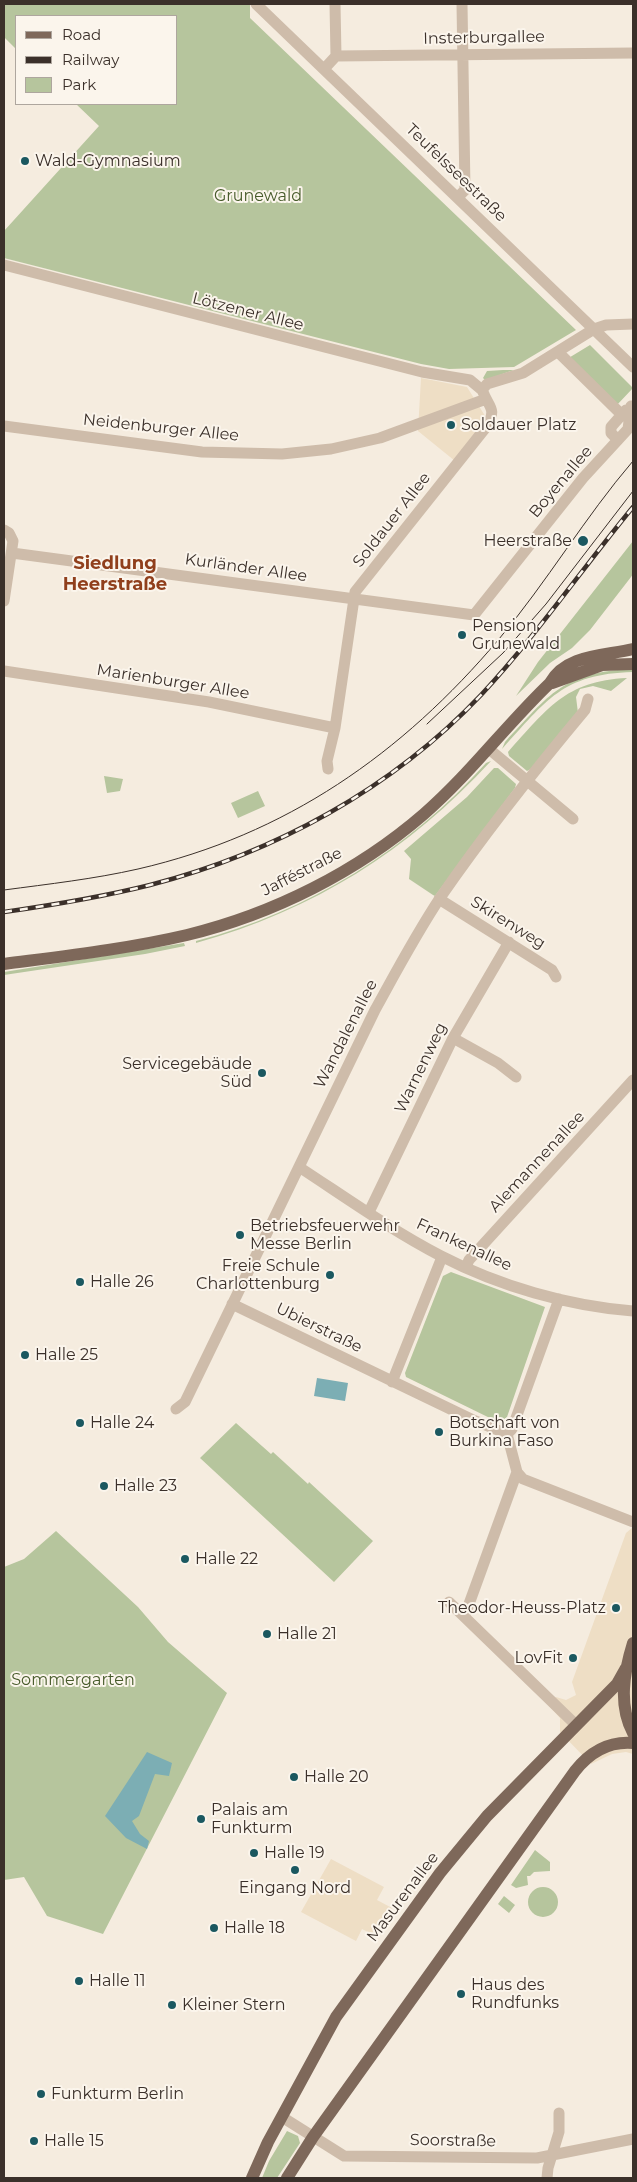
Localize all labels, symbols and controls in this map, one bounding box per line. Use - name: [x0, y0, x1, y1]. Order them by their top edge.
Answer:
- legend: [15, 15, 178, 105]
- text: Road: [62, 25, 101, 44]
- street label: Insterburgallee: [423, 27, 545, 49]
- text: Railway: [62, 50, 119, 69]
- text: Park: [62, 75, 96, 94]
- street label: Teufelsseestraße: [402, 120, 510, 226]
- place label: Wald-Gymnasium: [35, 151, 181, 171]
- marker: Wald-Gymnasium: [19, 155, 31, 167]
- park label: Grunewald: [214, 186, 302, 206]
- street label: Lötzener Allee: [190, 289, 306, 335]
- street label: Neidenburger Allee: [82, 410, 240, 446]
- place label: Soldauer Platz: [461, 415, 576, 435]
- marker: Soldauer Platz: [445, 419, 457, 431]
- street label: Boyenallee: [525, 442, 597, 522]
- street label: Soldauer Allee: [349, 469, 435, 571]
- place label: Heerstraße: [483, 531, 572, 551]
- marker: Heerstraße: [576, 534, 590, 548]
- street label: Kurländer Allee: [184, 550, 308, 586]
- district label: Siedlung Heerstraße: [63, 553, 167, 596]
- place label: Pension Grunewald: [472, 616, 560, 654]
- marker: Pension Grunewald: [456, 629, 468, 641]
- street label: Marienburger Allee: [95, 660, 251, 704]
- street label: Jafféstraße: [259, 844, 345, 900]
- street label: Skirenweg: [467, 892, 549, 954]
- street label: Wandalenallee: [310, 976, 382, 1092]
- street label: Warnenweg: [391, 1020, 451, 1116]
- place label: Servicegebäude Süd: [122, 1054, 252, 1092]
- marker: Servicegebäude Süd: [256, 1067, 268, 1079]
- street label: Alemannenallee: [485, 1107, 589, 1217]
- street label: Frankenallee: [413, 1215, 515, 1275]
- place label: Betriebsfeuerwehr Messe Berlin: [250, 1216, 400, 1254]
- marker: Betriebsfeuerwehr Messe Berlin: [234, 1229, 246, 1241]
- place label: Freie Schule Charlottenburg: [196, 1256, 320, 1294]
- marker: Freie Schule Charlottenburg: [324, 1269, 336, 1281]
- place label: Halle 26: [90, 1272, 154, 1292]
- marker: Halle 26: [74, 1276, 86, 1288]
- street label: Ubierstraße: [273, 1299, 365, 1357]
- place label: Halle 25: [35, 1345, 98, 1365]
- marker: Halle 25: [19, 1349, 31, 1361]
- place label: Halle 24: [90, 1413, 154, 1433]
- place label: Botschaft von Burkina Faso: [449, 1413, 560, 1451]
- marker: Halle 24: [74, 1417, 86, 1429]
- marker: Botschaft von Burkina Faso: [433, 1426, 445, 1438]
- place label: Halle 23: [114, 1476, 177, 1496]
- marker: Halle 23: [98, 1480, 110, 1492]
- place label: Halle 22: [195, 1549, 258, 1569]
- marker: Halle 22: [179, 1553, 191, 1565]
- place label: Theodor-Heuss-Platz: [438, 1598, 606, 1618]
- marker: Theodor-Heuss-Platz: [610, 1602, 622, 1614]
- place label: Halle 21: [277, 1624, 337, 1644]
- marker: Halle 21: [261, 1628, 273, 1640]
- place label: LovFit: [514, 1648, 563, 1668]
- marker: LovFit: [567, 1652, 579, 1664]
- park label: Sommergarten: [11, 1670, 135, 1690]
- place label: Halle 20: [304, 1767, 369, 1787]
- marker: Halle 20: [288, 1771, 300, 1783]
- place label: Palais am Funkturm: [211, 1800, 292, 1838]
- marker: Palais am Funkturm: [195, 1813, 207, 1825]
- place label: Halle 19: [264, 1843, 324, 1863]
- marker: Halle 19: [248, 1847, 260, 1859]
- street label: Masurenallee: [363, 1848, 443, 1946]
- marker: Eingang Nord: [289, 1864, 301, 1876]
- place label: Eingang Nord: [239, 1878, 351, 1898]
- place label: Halle 18: [224, 1918, 285, 1938]
- marker: Halle 18: [208, 1922, 220, 1934]
- place label: Halle 11: [89, 1971, 145, 1991]
- marker: Halle 11: [73, 1975, 85, 1987]
- place label: Haus des Rundfunks: [471, 1975, 559, 2013]
- marker: Haus des Rundfunks: [455, 1988, 467, 2000]
- place label: Kleiner Stern: [182, 1995, 286, 2015]
- marker: Kleiner Stern: [166, 1999, 178, 2011]
- place label: Funkturm Berlin: [51, 2084, 184, 2104]
- marker: Funkturm Berlin: [35, 2088, 47, 2100]
- place label: Halle 15: [44, 2131, 104, 2151]
- street label: Soorstraße: [410, 2131, 496, 2151]
- marker: Halle 15: [28, 2135, 40, 2147]

